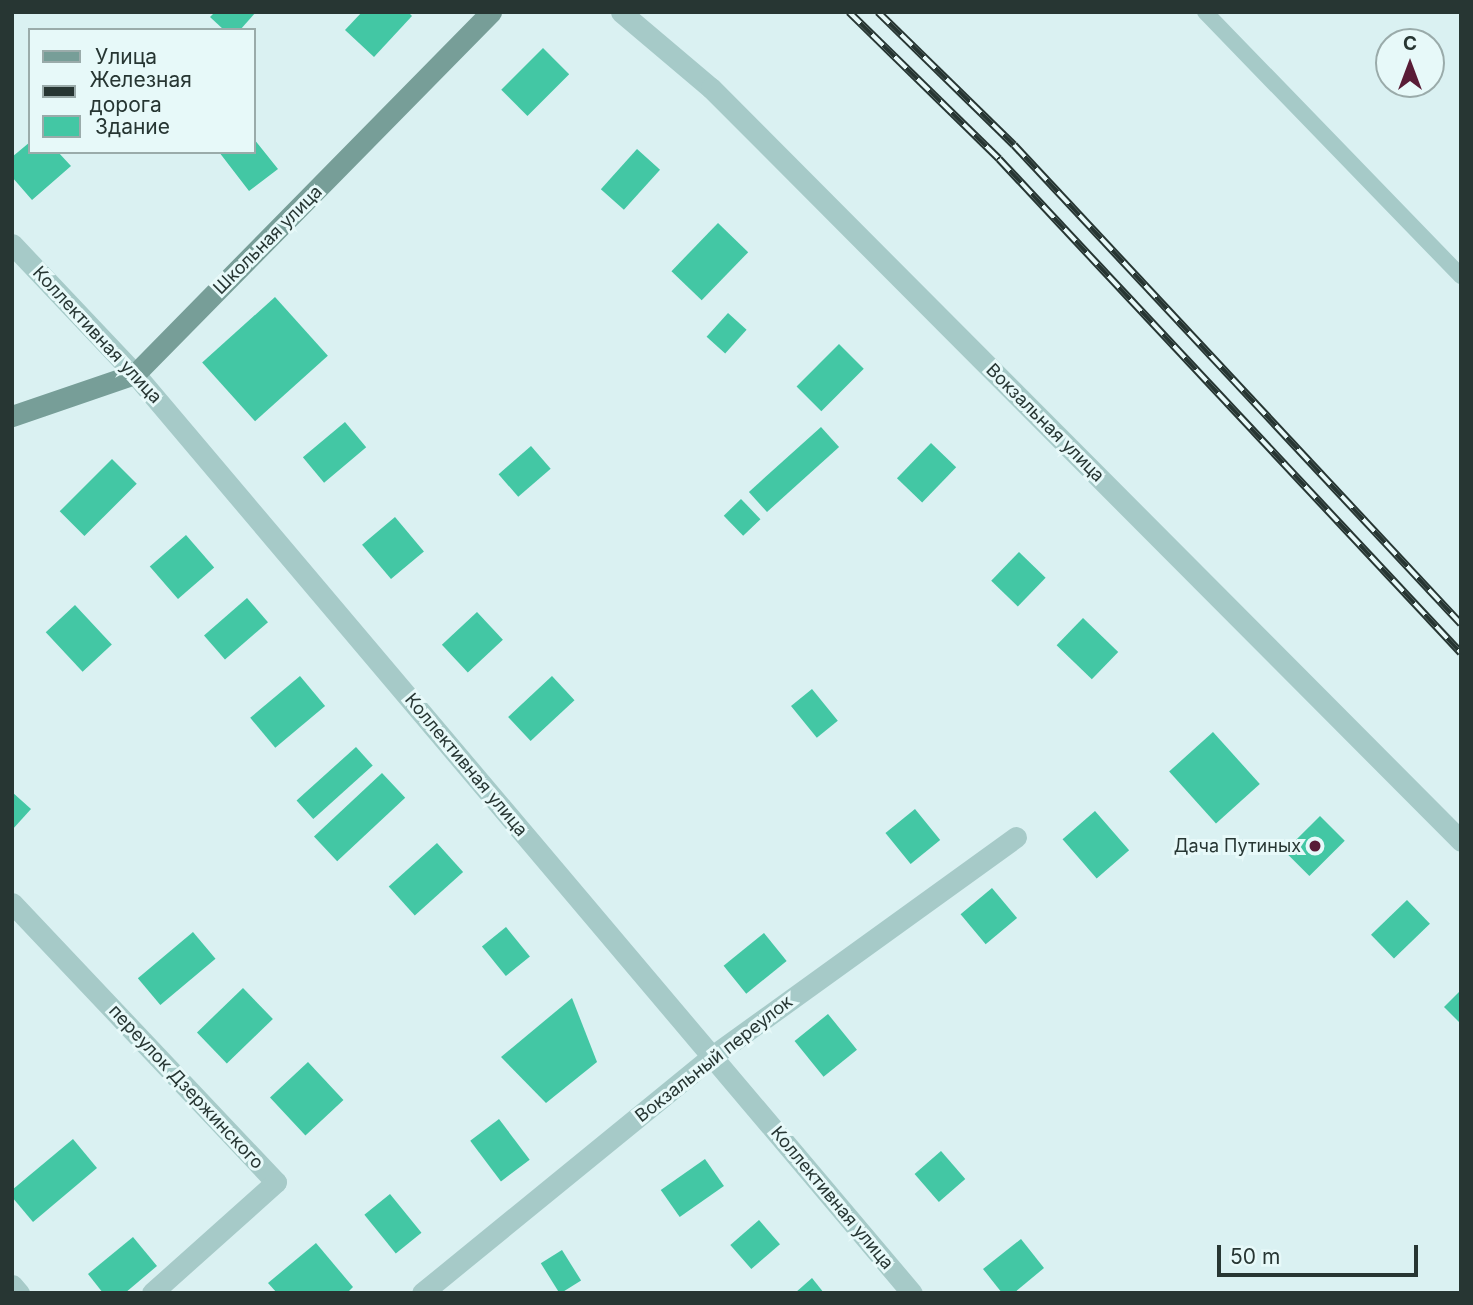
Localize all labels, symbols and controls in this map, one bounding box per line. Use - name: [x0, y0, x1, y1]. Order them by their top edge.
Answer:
- legend: [28, 28, 256, 154]
- north arrow: [1375, 28, 1445, 98]
- text: С: [1403, 32, 1417, 55]
- text: Улица: [95, 44, 157, 69]
- text: Железная дорога: [90, 67, 192, 117]
- text: Здание: [95, 114, 170, 139]
- street label: Школьная улица: [209, 181, 327, 299]
- street label: Коллективная улица: [28, 262, 166, 408]
- street label: Вокзальная улица: [981, 359, 1109, 487]
- street label: Коллективная улица: [400, 689, 532, 841]
- place label: Дача Путиных: [1174, 835, 1301, 857]
- marker: Дача Путиных: [1307, 838, 1323, 854]
- street label: Вокзальный переулок: [631, 991, 797, 1127]
- street label: переулок Дзержинского: [104, 1000, 268, 1174]
- street label: Коллективная улица: [766, 1122, 898, 1274]
- scale bar: [1221, 1232, 1422, 1276]
- text: 50 m: [1230, 1244, 1280, 1269]

